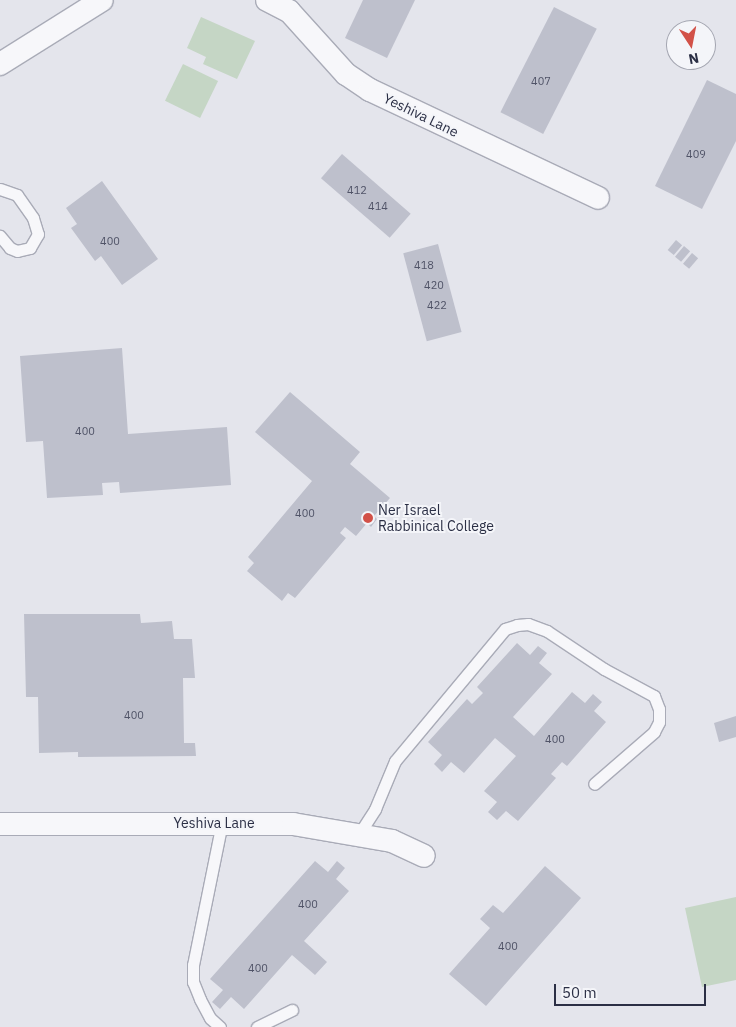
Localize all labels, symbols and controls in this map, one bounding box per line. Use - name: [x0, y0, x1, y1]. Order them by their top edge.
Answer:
- north arrow: [666, 20, 716, 70]
- text: N: [687, 49, 700, 69]
- house number: 407: [531, 74, 551, 88]
- street label: Yeshiva Lane: [381, 90, 461, 140]
- house number: 409: [686, 147, 706, 161]
- house number: 412: [347, 183, 367, 197]
- house number: 414: [368, 199, 388, 213]
- house number: 400: [100, 234, 120, 248]
- house number: 418: [414, 258, 434, 272]
- house number: 420: [424, 278, 444, 292]
- house number: 422: [427, 298, 447, 312]
- house number: 400: [75, 424, 95, 438]
- place label: Ner Israel Rabbinical College: [378, 502, 494, 534]
- house number: 400: [295, 506, 315, 520]
- marker: Ner Israel Rabbinical College: [362, 512, 374, 524]
- house number: 400: [124, 708, 144, 722]
- house number: 400: [545, 732, 565, 746]
- street label: Yeshiva Lane: [173, 815, 255, 831]
- house number: 400: [298, 897, 318, 911]
- house number: 400: [498, 939, 518, 953]
- house number: 400: [248, 961, 268, 975]
- scale bar: [556, 974, 708, 1006]
- text: 50 m: [562, 983, 597, 1002]

